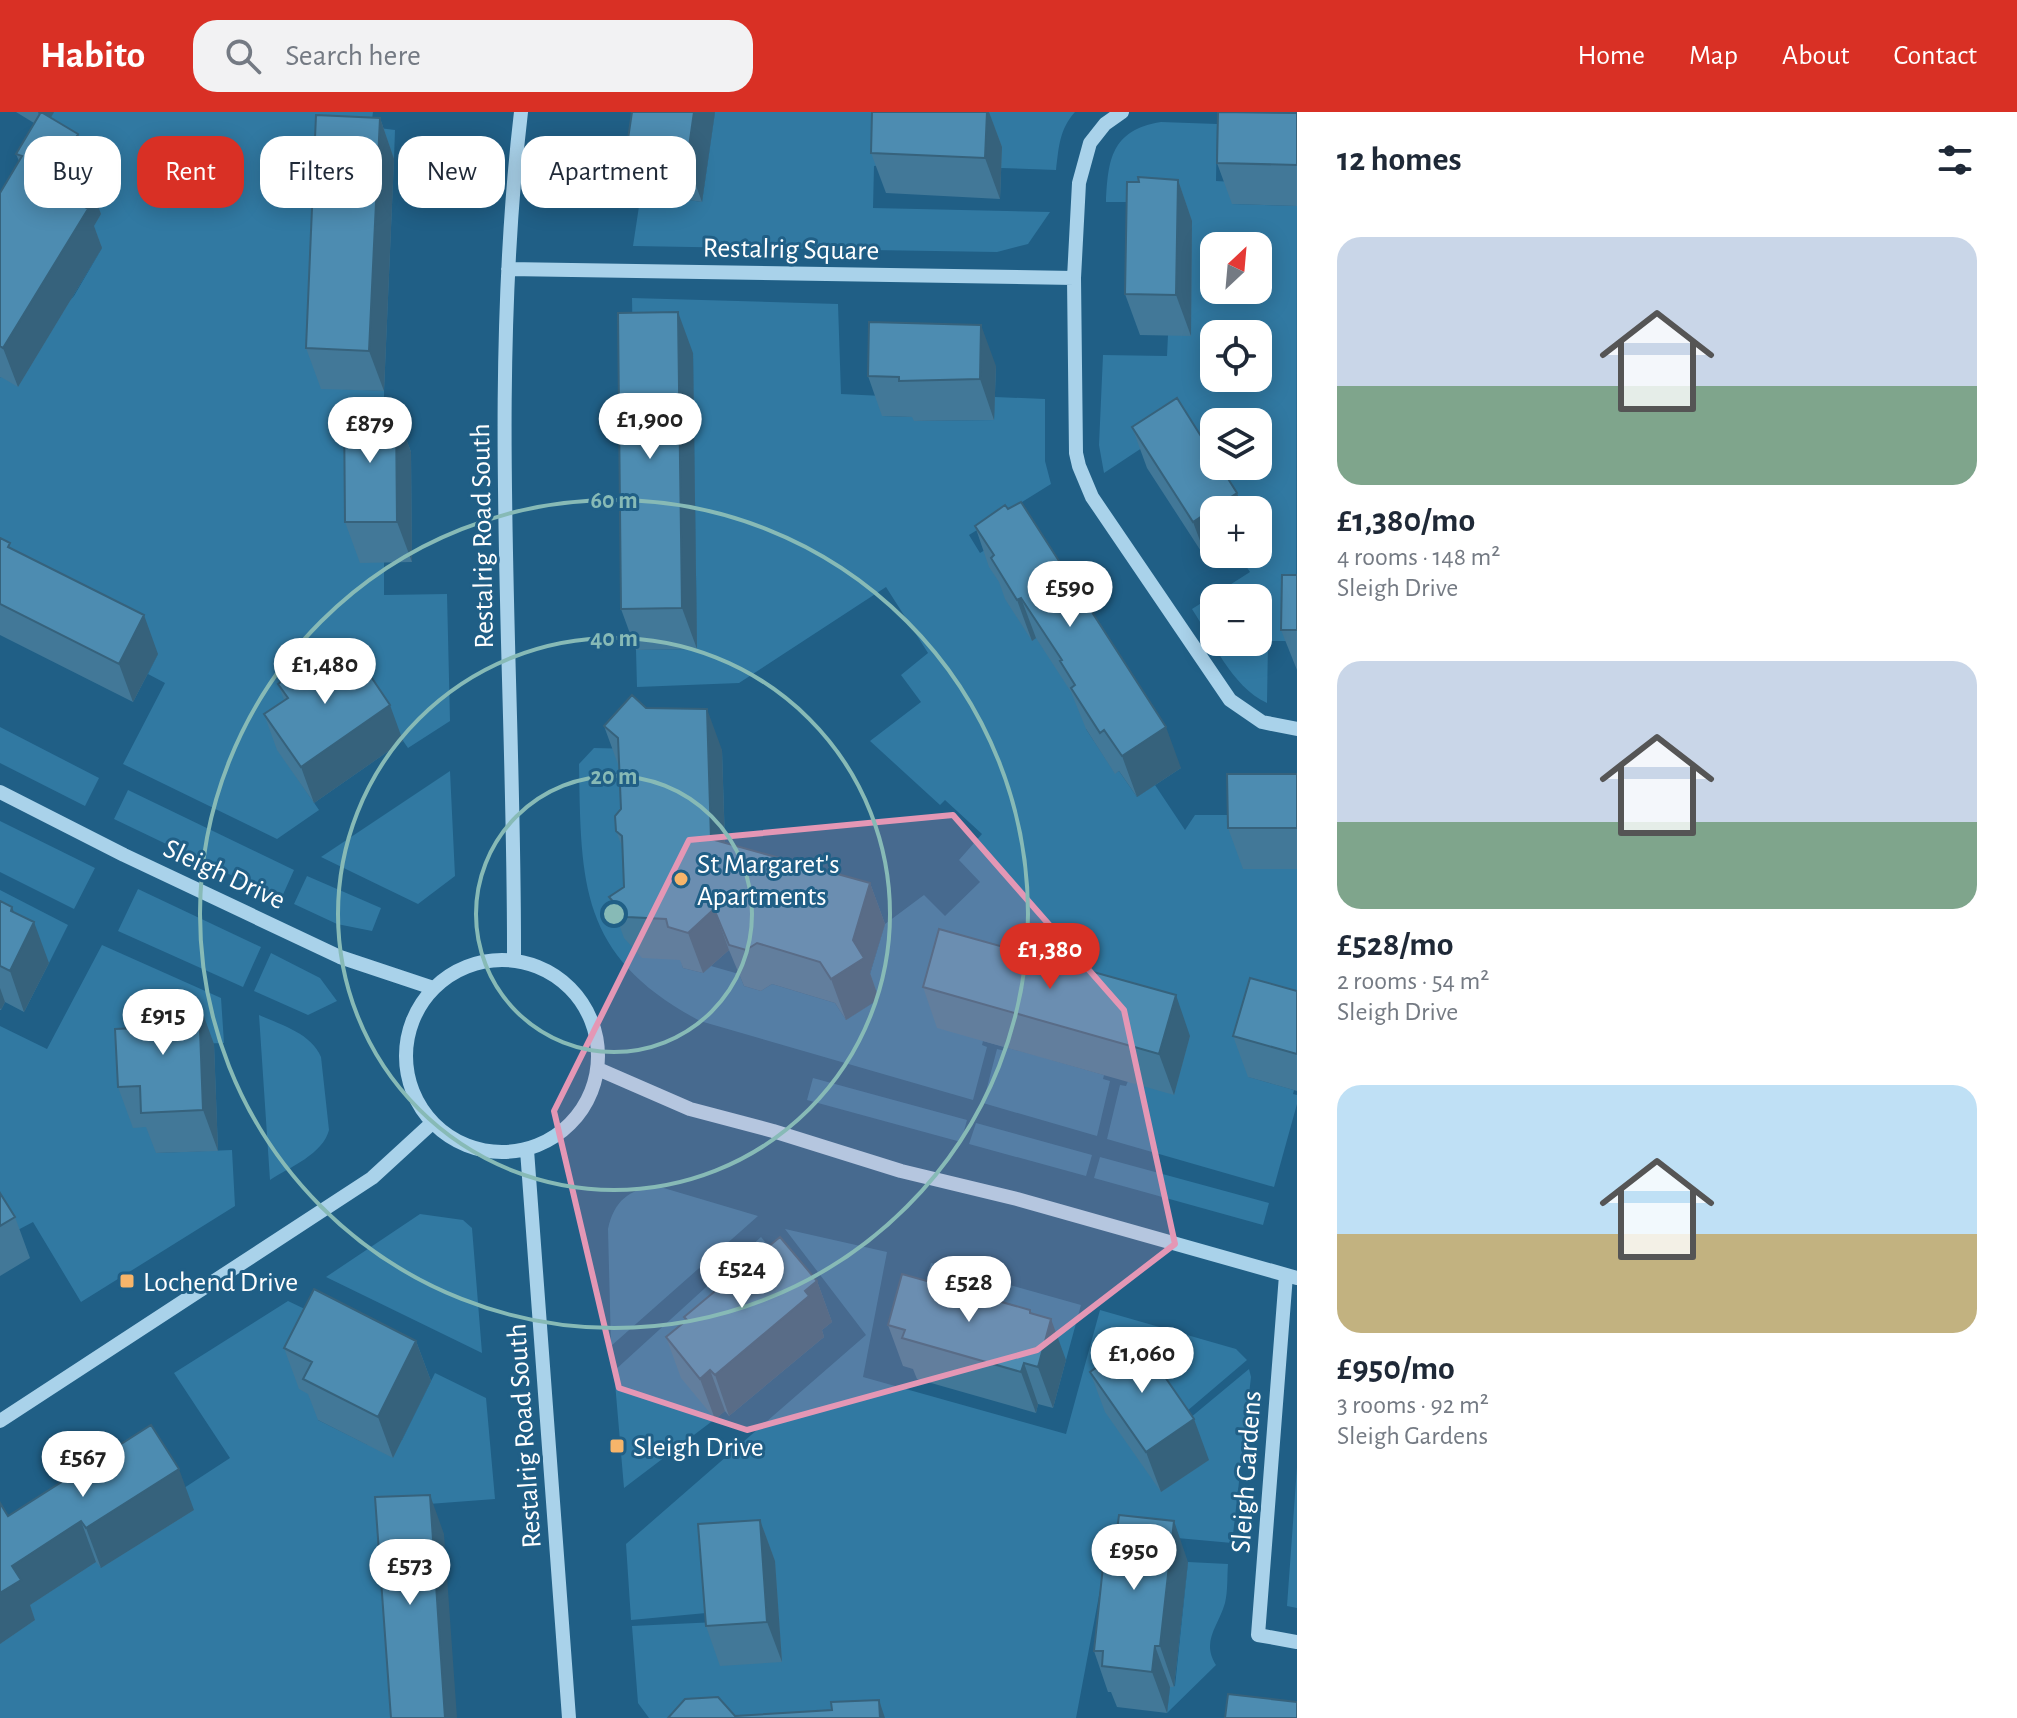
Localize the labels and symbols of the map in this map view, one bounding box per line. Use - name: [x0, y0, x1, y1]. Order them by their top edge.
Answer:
- north arrow: [1200, 232, 1272, 304]
- street label: Restalrig Square: [702, 234, 879, 266]
- pin: £1,900: [585, 393, 715, 461]
- pin: £879: [323, 397, 417, 465]
- street label: Restalrig Road South: [467, 423, 499, 649]
- text: 60 m: [590, 489, 638, 513]
- pin: £590: [1023, 561, 1117, 629]
- text: 40 m: [590, 627, 638, 651]
- pin: £1,480: [260, 638, 390, 706]
- text: 20 m: [591, 765, 637, 789]
- street label: Sleigh Drive: [159, 835, 289, 915]
- place label: St Margaret's Apartments: [697, 851, 840, 911]
- marker: St Margaret's Apartments: [672, 870, 690, 888]
- centre of rings: [600, 900, 628, 928]
- pin: £1,380: [985, 923, 1115, 991]
- pin: £915: [116, 989, 210, 1057]
- pin: £524: [695, 1242, 789, 1310]
- pin: £528: [922, 1256, 1016, 1324]
- place label: Lochend Drive: [143, 1269, 298, 1297]
- marker: Lochend Drive: [118, 1272, 136, 1290]
- street label: Restalrig Road South: [503, 1323, 547, 1549]
- pin: £1,060: [1077, 1327, 1207, 1395]
- street label: Sleigh Gardens: [1227, 1390, 1267, 1554]
- pin: £567: [36, 1431, 130, 1499]
- place label: Sleigh Drive: [633, 1434, 764, 1462]
- marker: Sleigh Drive: [608, 1437, 626, 1455]
- pin: £950: [1087, 1524, 1181, 1592]
- pin: £573: [363, 1539, 457, 1607]

